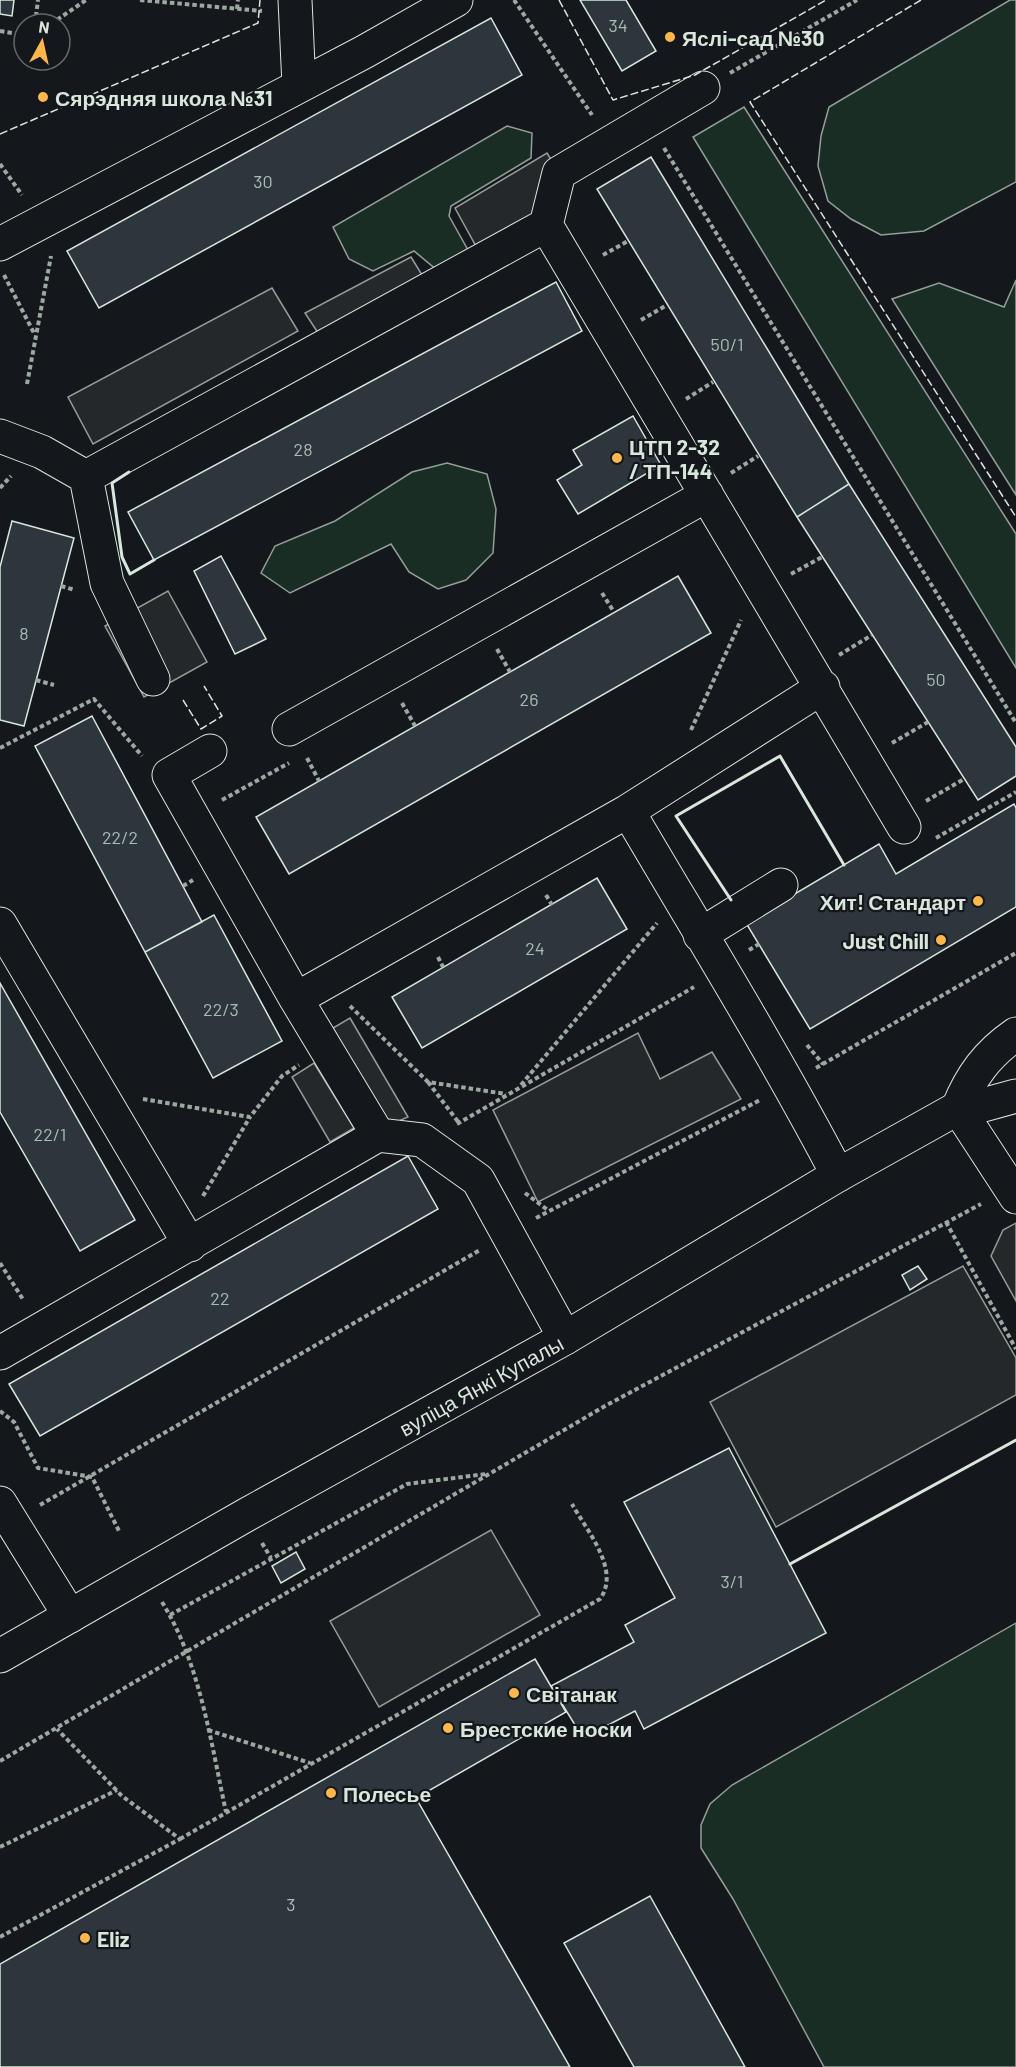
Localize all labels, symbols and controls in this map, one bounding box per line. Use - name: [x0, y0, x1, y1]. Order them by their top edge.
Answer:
- north arrow: [12, 12, 72, 72]
- house number: 34: [608, 14, 628, 36]
- text: N: [38, 17, 51, 37]
- place label: Яслі-сад №30: [682, 25, 824, 50]
- marker: Яслі-сад №30: [663, 30, 677, 44]
- place label: Сярэдняя школа №31: [55, 85, 272, 110]
- marker: Сярэдняя школа №31: [36, 90, 50, 104]
- house number: 30: [253, 170, 273, 192]
- house number: 50/1: [711, 333, 743, 355]
- place label: ЦТП 2-32 / ТП-144: [629, 434, 720, 483]
- house number: 28: [293, 438, 313, 460]
- marker: ЦТП 2-32 / ТП-144: [610, 451, 624, 465]
- house number: 8: [19, 622, 29, 644]
- house number: 50: [926, 668, 946, 690]
- house number: 26: [520, 688, 538, 710]
- house number: 22/2: [102, 826, 138, 848]
- place label: Хит! Стандарт: [820, 889, 966, 914]
- marker: Хит! Стандарт: [971, 894, 985, 908]
- place label: Just Chill: [843, 928, 929, 953]
- marker: Just Chill: [934, 933, 948, 947]
- house number: 24: [525, 937, 545, 959]
- house number: 22/3: [203, 998, 239, 1020]
- house number: 22/1: [34, 1123, 66, 1145]
- house number: 22: [210, 1287, 230, 1309]
- street label: вуліца Янкі Купалы: [394, 1329, 567, 1440]
- house number: 3/1: [721, 1570, 743, 1592]
- place label: Світанак: [526, 1681, 617, 1706]
- marker: Світанак: [507, 1686, 521, 1700]
- place label: Брестские носки: [460, 1716, 632, 1741]
- marker: Брестские носки: [441, 1721, 455, 1735]
- place label: Полесье: [343, 1781, 431, 1806]
- marker: Полесье: [324, 1786, 338, 1800]
- house number: 3: [286, 1893, 296, 1915]
- place label: Eliz: [97, 1926, 130, 1951]
- marker: Eliz: [78, 1931, 92, 1945]

